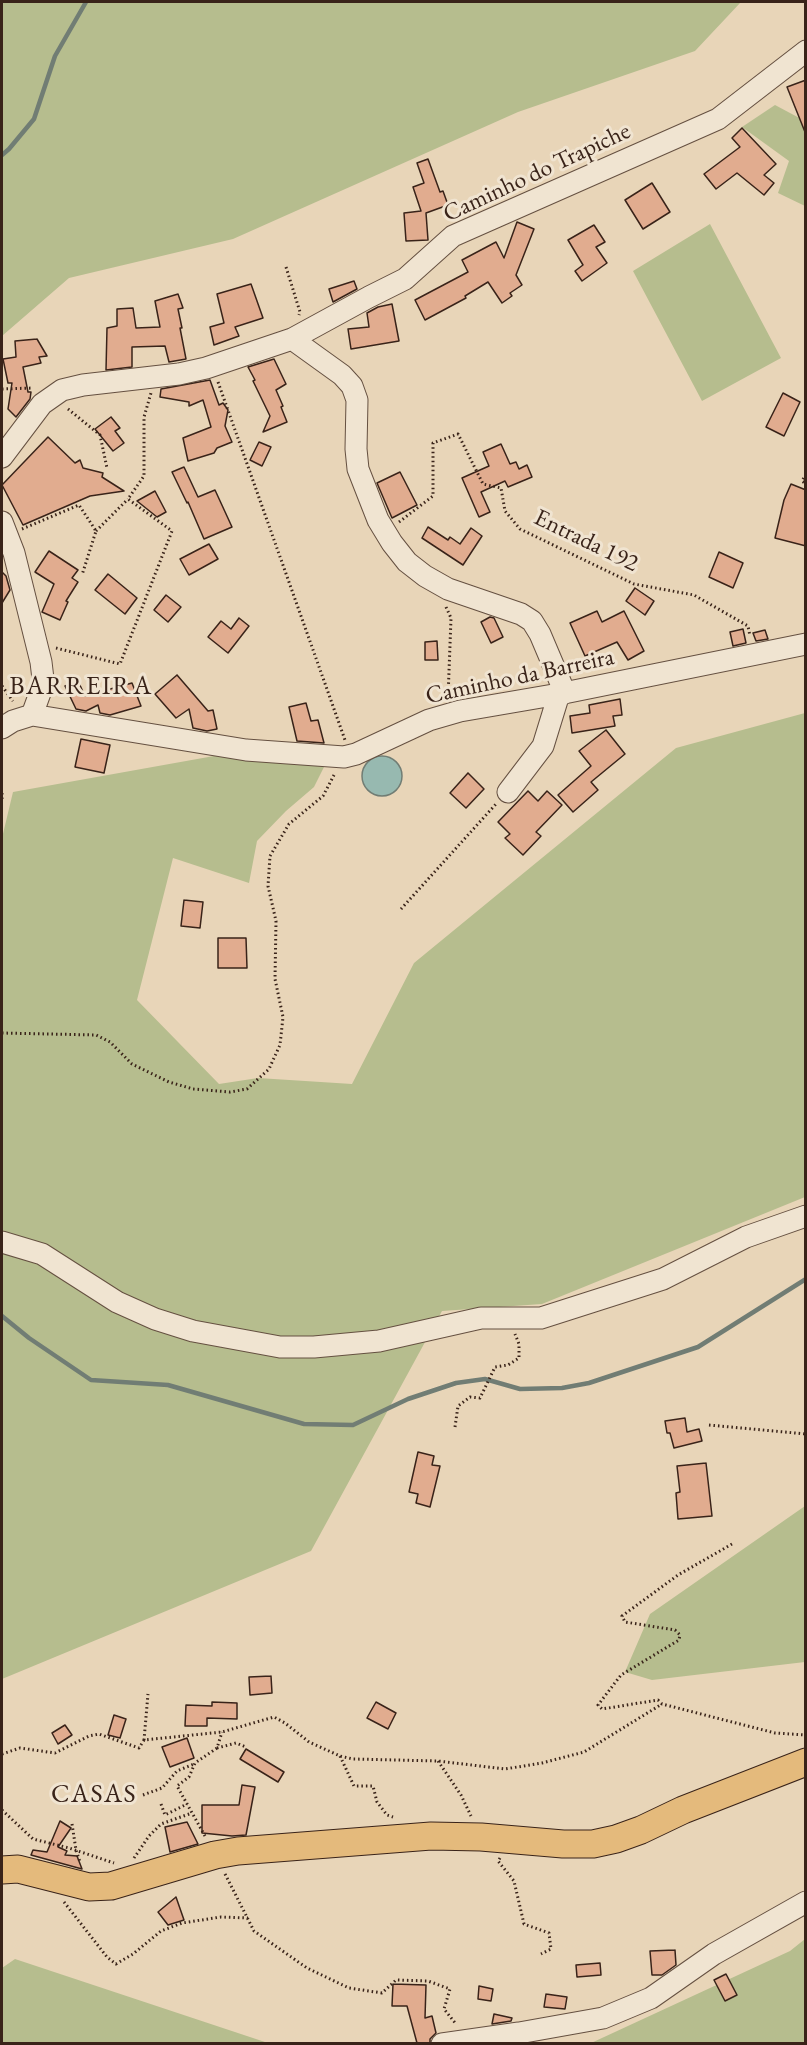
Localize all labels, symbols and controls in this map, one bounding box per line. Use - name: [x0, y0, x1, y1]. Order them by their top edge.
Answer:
- street label: Caminho do Trapiche: [439, 117, 635, 229]
- street label: Entrada 192: [529, 503, 643, 579]
- street label: Caminho da Barreira: [423, 643, 617, 711]
- district label: BARREIRA: [9, 671, 153, 703]
- district label: CASAS: [51, 1779, 137, 1811]

